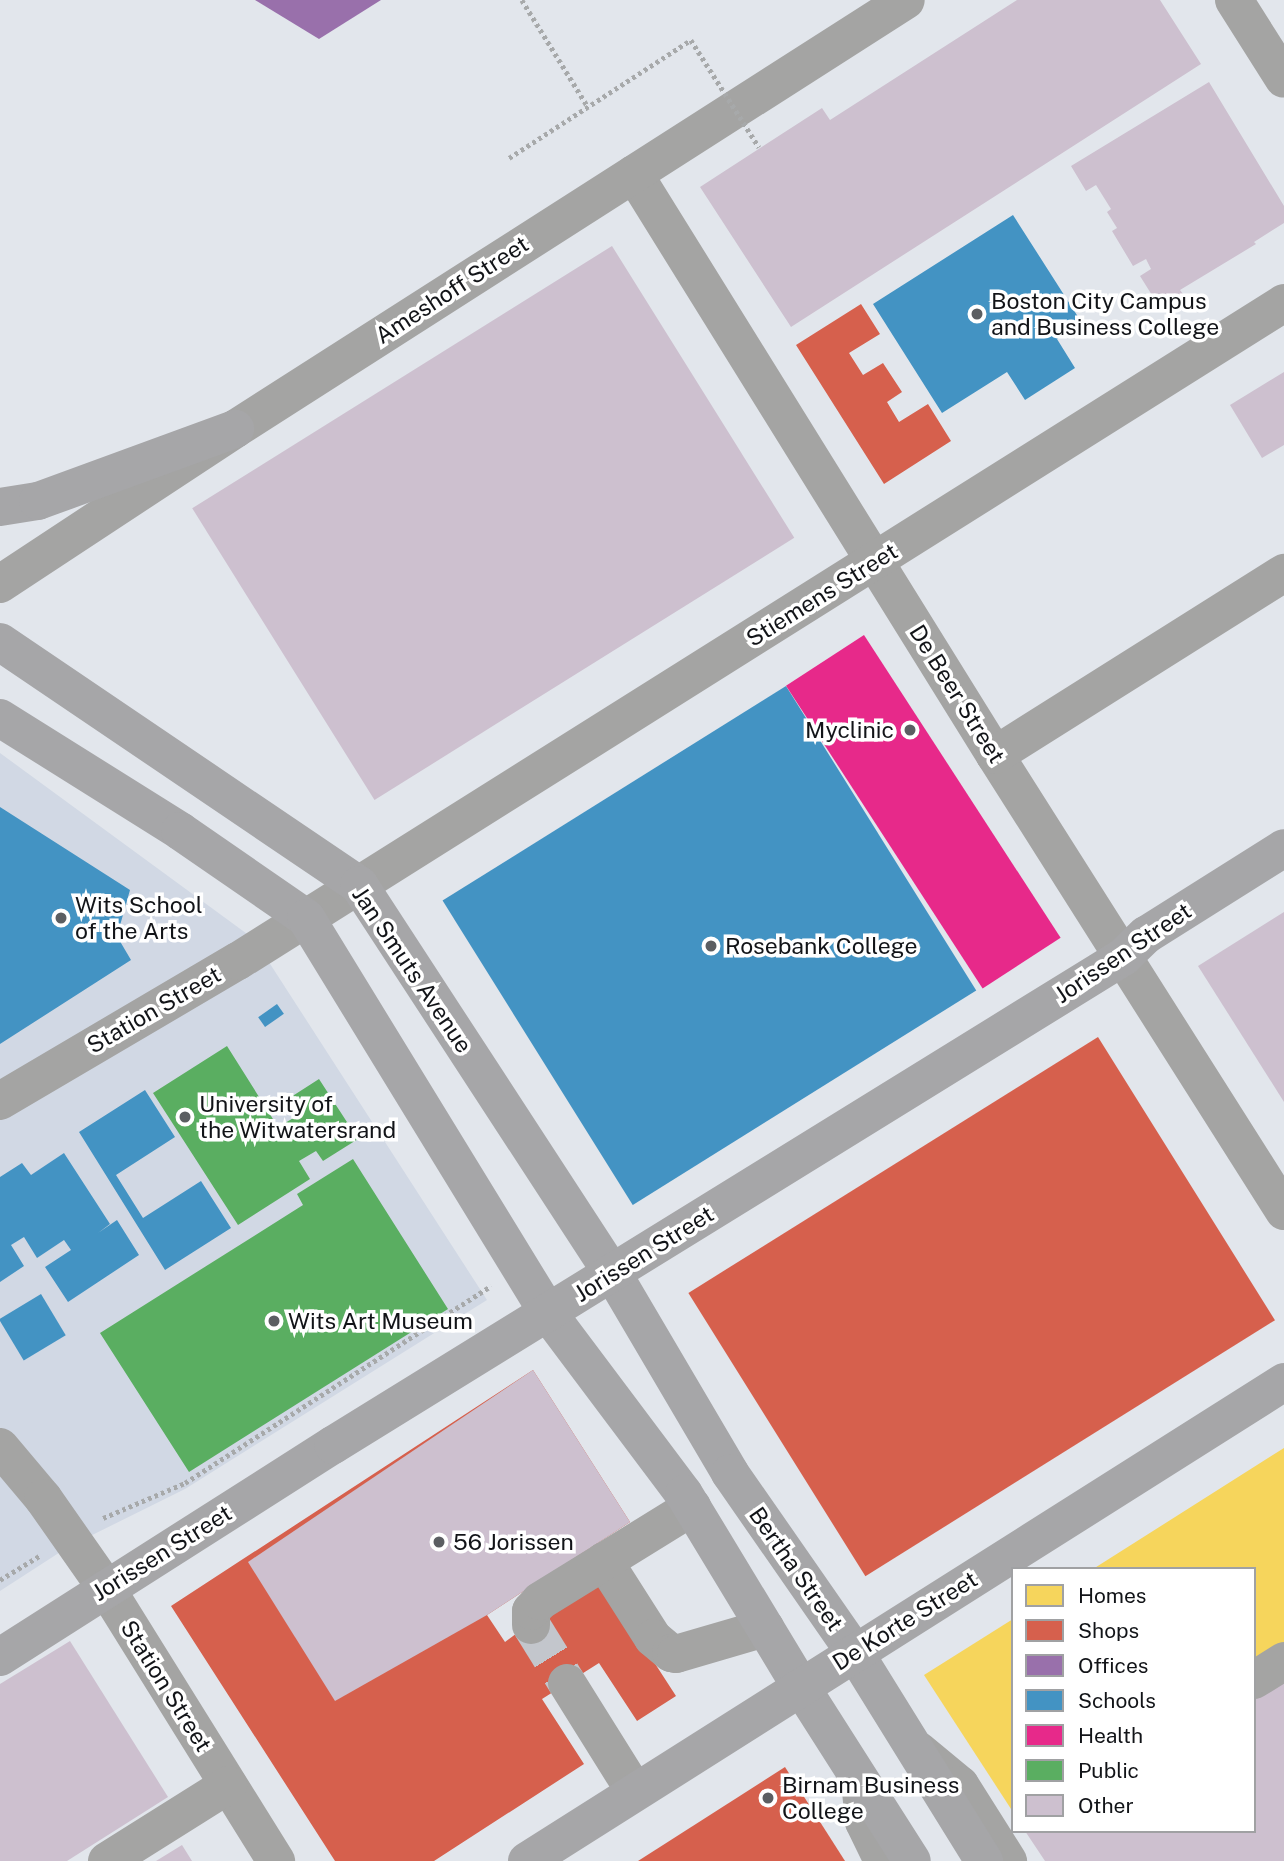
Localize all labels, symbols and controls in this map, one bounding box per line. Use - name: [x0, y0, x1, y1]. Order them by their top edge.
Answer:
- street label: Ameshoff Street: [370, 230, 534, 350]
- place label: Boston City Campus and Business College: [991, 287, 1219, 341]
- marker: Boston City Campus and Business College: [969, 306, 985, 322]
- street label: Stiemens Street: [741, 537, 903, 653]
- street label: De Beer Street: [903, 620, 1011, 768]
- place label: Myclinic: [805, 716, 894, 744]
- marker: Myclinic: [900, 720, 920, 740]
- street label: Jan Smuts Avenue: [346, 882, 478, 1058]
- place label: Wits School of the Arts: [75, 891, 203, 945]
- street label: Jorissen Street: [1049, 897, 1197, 1009]
- marker: Wits School of the Arts: [53, 910, 69, 926]
- place label: Rosebank College: [725, 932, 918, 960]
- marker: Rosebank College: [703, 938, 719, 954]
- street label: Station Street: [82, 961, 226, 1059]
- place label: University of the Witwatersrand: [199, 1090, 397, 1144]
- marker: University of the Witwatersrand: [177, 1109, 193, 1125]
- street label: Jorissen Street: [569, 1200, 719, 1308]
- place label: Wits Art Museum: [288, 1307, 473, 1335]
- marker: Wits Art Museum: [266, 1313, 282, 1329]
- street label: Jorissen Street: [87, 1499, 237, 1607]
- street label: Bertha Street: [743, 1502, 849, 1636]
- place label: 56 Jorissen: [453, 1528, 574, 1556]
- marker: 56 Jorissen: [431, 1534, 447, 1550]
- street label: De Korte Street: [827, 1565, 983, 1677]
- legend: [1011, 1567, 1256, 1833]
- text: Homes: [1078, 1583, 1146, 1608]
- street label: Station Street: [115, 1615, 217, 1757]
- text: Shops: [1078, 1618, 1139, 1643]
- text: Offices: [1078, 1653, 1148, 1678]
- text: Schools: [1078, 1688, 1156, 1713]
- text: Health: [1078, 1723, 1143, 1748]
- text: Public: [1078, 1758, 1139, 1783]
- place label: Birnam Business College: [782, 1771, 959, 1825]
- marker: Birnam Business College: [760, 1790, 776, 1806]
- text: Other: [1078, 1793, 1134, 1818]

